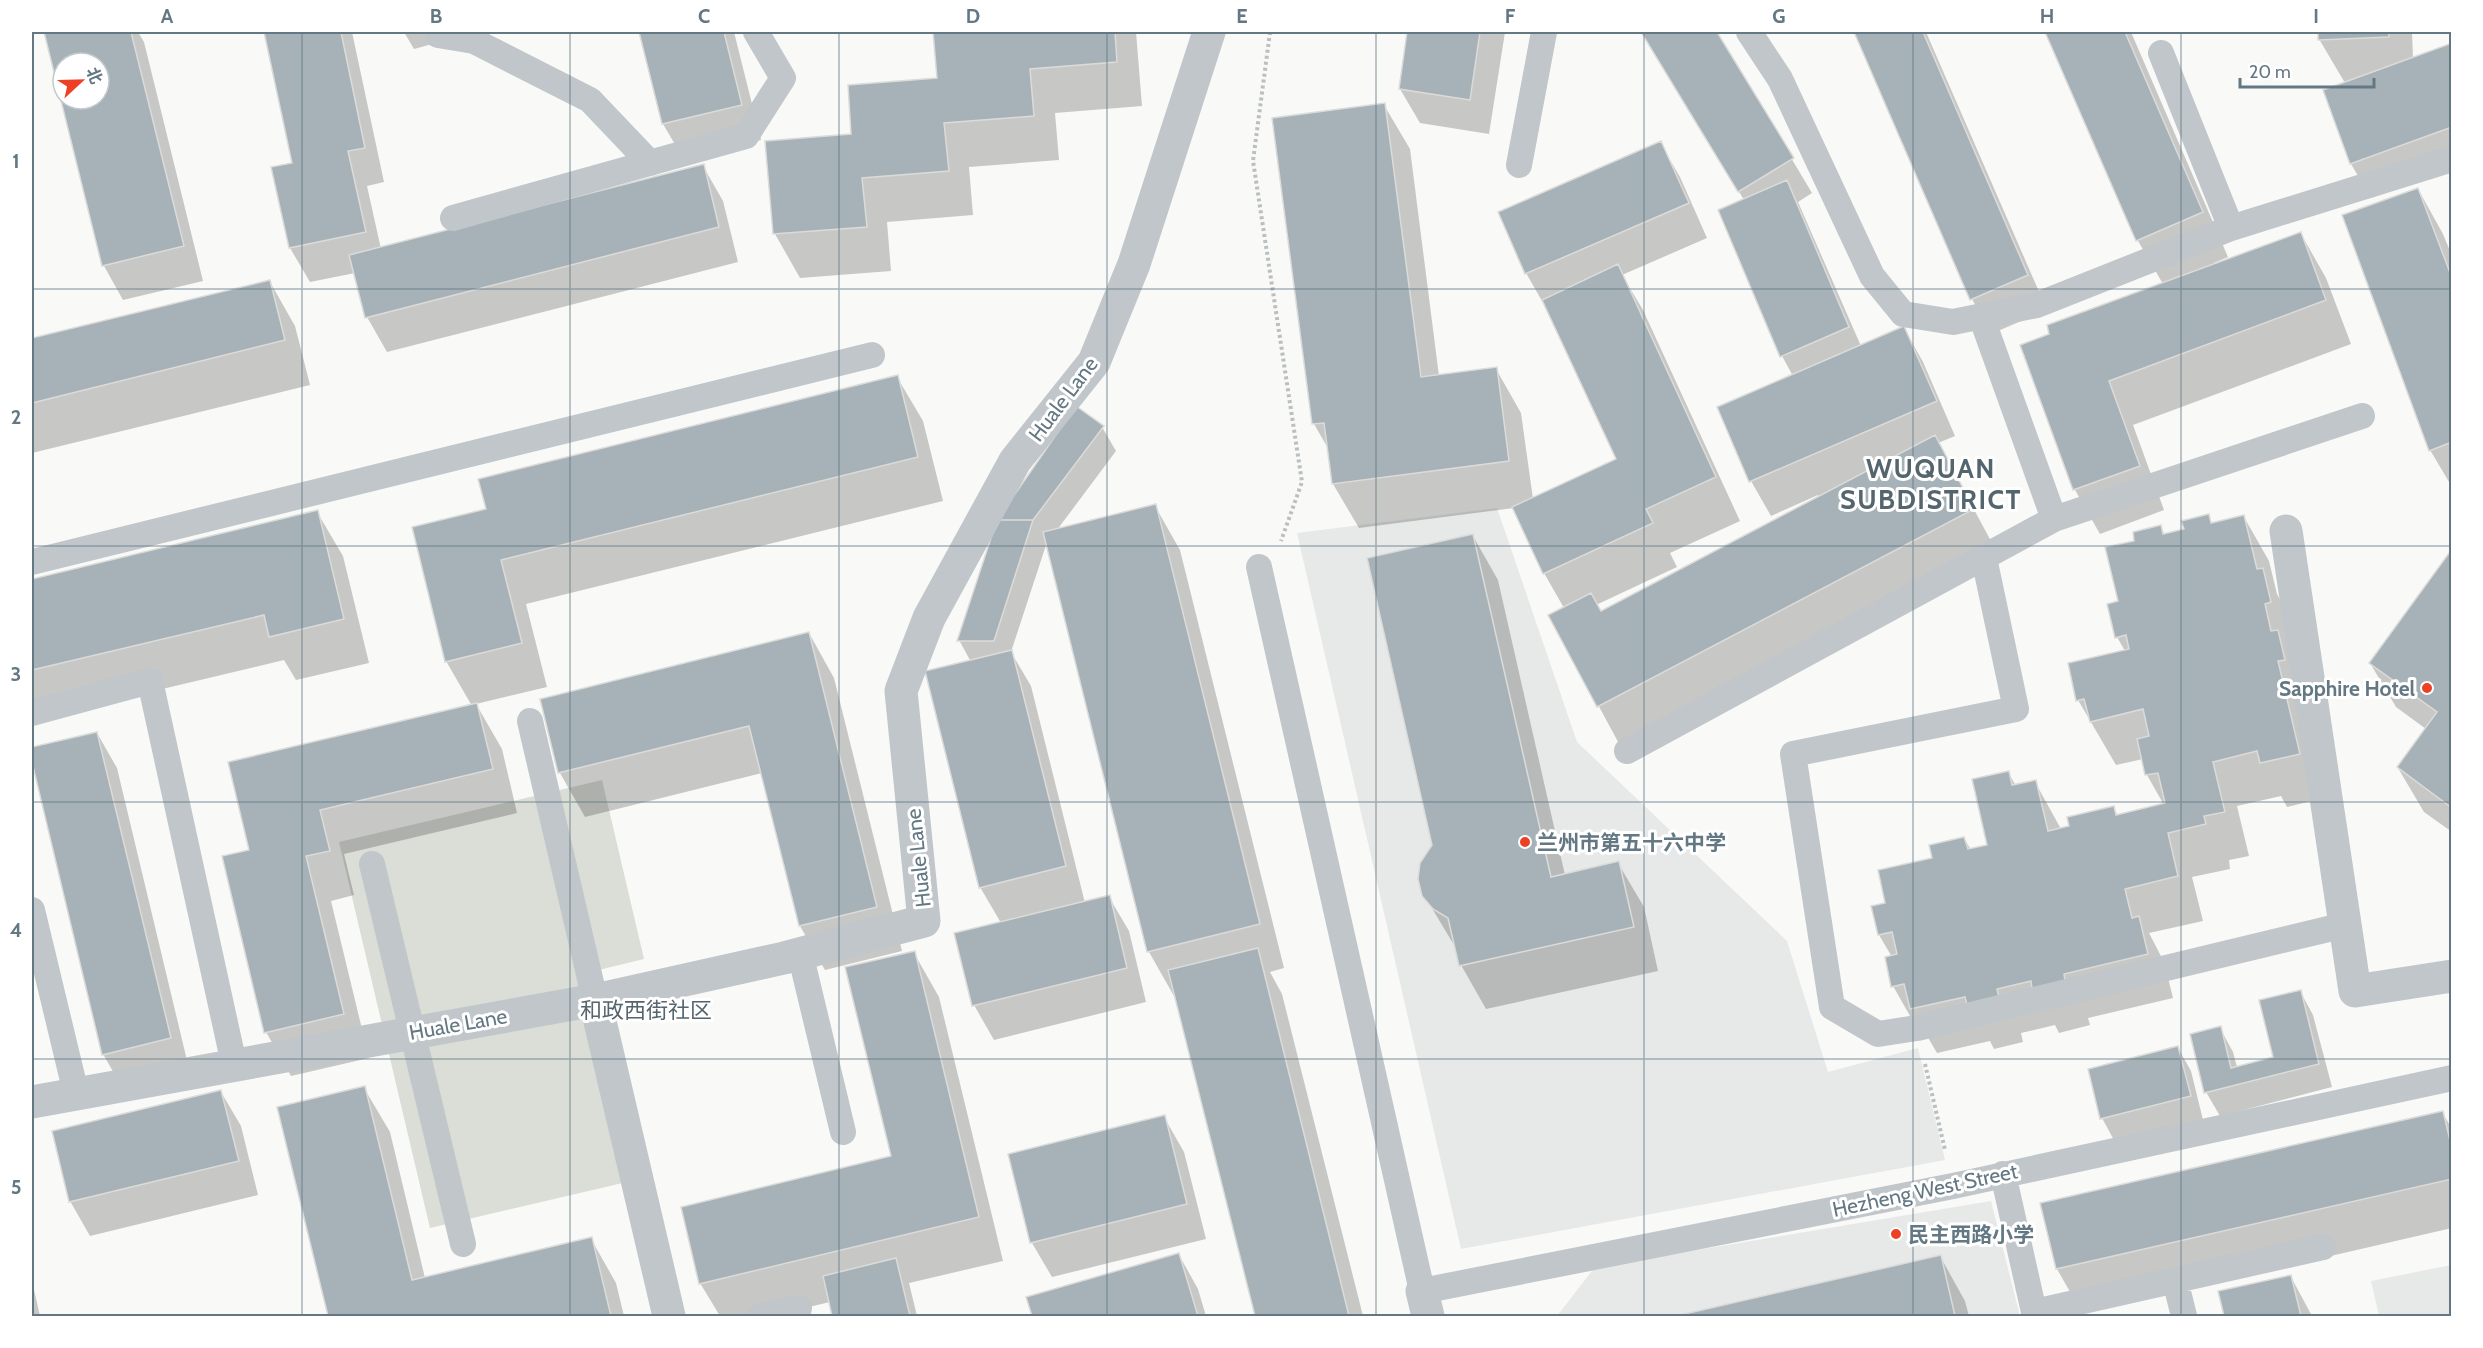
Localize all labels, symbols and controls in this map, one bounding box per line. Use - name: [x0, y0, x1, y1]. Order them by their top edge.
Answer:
- text: A: [161, 4, 174, 28]
- text: B: [430, 4, 442, 28]
- text: C: [698, 4, 710, 28]
- text: D: [966, 4, 980, 28]
- text: E: [1236, 4, 1248, 28]
- text: F: [1505, 4, 1516, 28]
- text: G: [1772, 4, 1786, 28]
- text: H: [2040, 4, 2054, 28]
- text: I: [2313, 4, 2319, 28]
- north arrow: [51, 51, 111, 111]
- scale bar: [2240, 51, 2374, 89]
- text: 20 m: [2249, 61, 2291, 83]
- text: 北: [83, 65, 106, 87]
- text: 1: [12, 149, 20, 173]
- street label: Huale Lane: [1023, 352, 1103, 446]
- text: 2: [11, 405, 21, 429]
- district label: WUQUAN SUBDISTRICT: [1840, 452, 2022, 516]
- text: 3: [11, 662, 21, 686]
- place label: Sapphire Hotel: [2279, 676, 2415, 701]
- marker: Sapphire Hotel: [2420, 681, 2434, 695]
- street label: Huale Lane: [900, 807, 936, 909]
- place label: 兰州市第五十六中学: [1537, 830, 1726, 855]
- marker: 兰州市第五十六中学: [1518, 835, 1532, 849]
- text: 4: [10, 918, 22, 942]
- district label: 和政西街社区: [580, 997, 712, 1024]
- street label: Huale Lane: [407, 1003, 509, 1045]
- street label: Hezheng West Street: [1830, 1158, 2020, 1222]
- text: 5: [11, 1175, 21, 1199]
- place label: 民主西路小学: [1908, 1222, 2034, 1247]
- marker: 民主西路小学: [1889, 1227, 1903, 1241]

